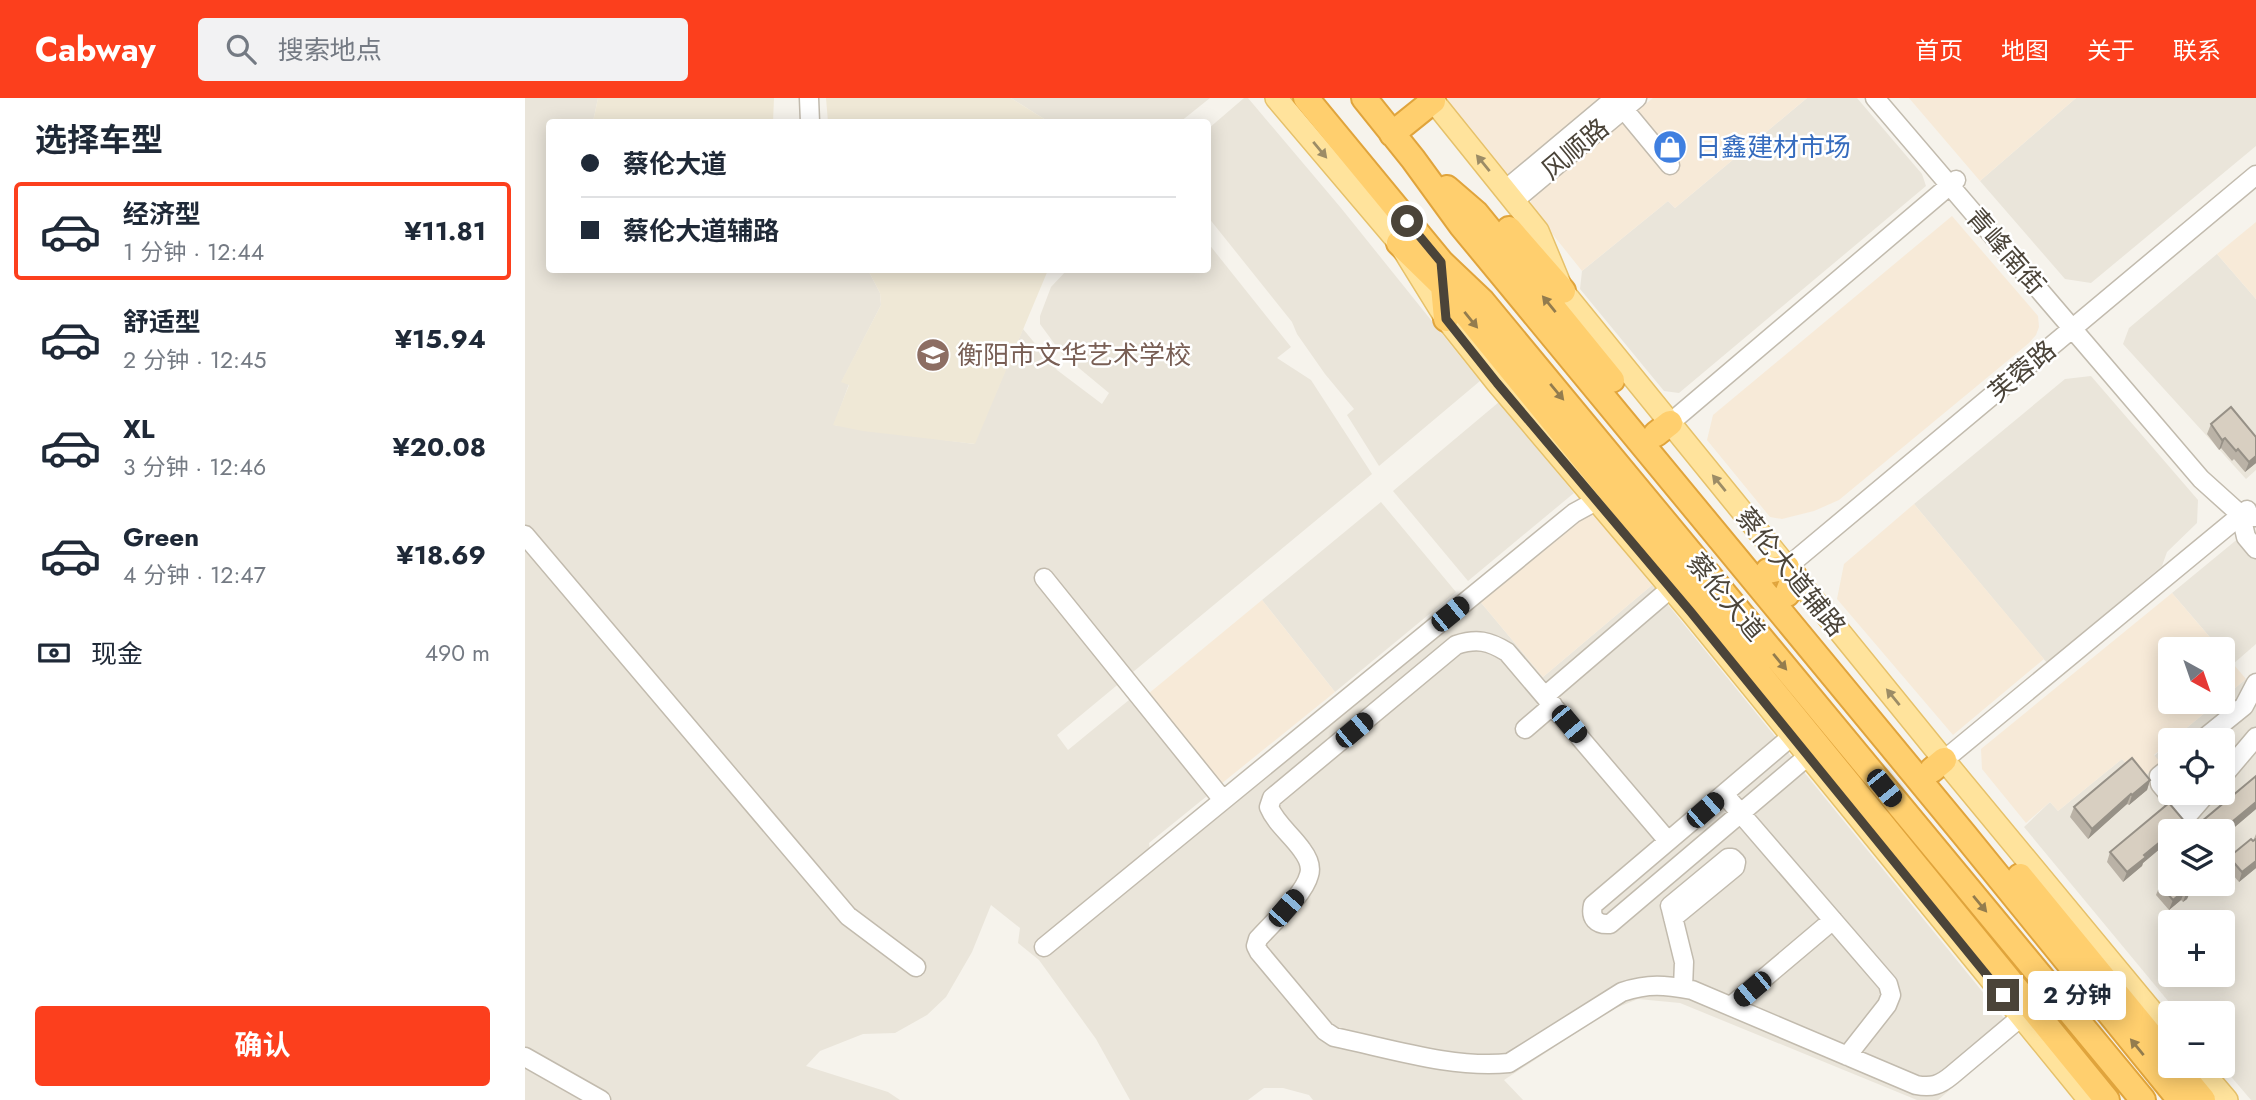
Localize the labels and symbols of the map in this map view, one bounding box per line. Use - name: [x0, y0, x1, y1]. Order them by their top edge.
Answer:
- street label: 风顺路: [1533, 109, 1617, 189]
- shop icon: 日鑫建材市场: [1651, 128, 1689, 166]
- place label: 日鑫建材市场: [1695, 128, 1851, 166]
- one-way arrow: [1312, 142, 1327, 159]
- one-way arrow: [1477, 154, 1491, 172]
- street label: 青峰南街: [1958, 199, 2054, 303]
- route start: [1391, 205, 1423, 237]
- one-way arrow: [1542, 295, 1557, 312]
- one-way arrow: [1463, 310, 1478, 328]
- street label: 芙蓉路: [1980, 331, 2064, 411]
- school or university icon: 衡阳市文华艺术学校: [914, 336, 952, 374]
- place label: 衡阳市文华艺术学校: [957, 336, 1191, 374]
- one-way arrow: [1549, 383, 1564, 400]
- one-way arrow: [1711, 474, 1726, 492]
- street label: 蔡伦大道辅路: [1727, 499, 1855, 645]
- street label: 蔡伦大道: [1678, 545, 1774, 649]
- car: [1428, 593, 1473, 635]
- north arrow: [2158, 637, 2235, 714]
- one-way arrow: [1772, 652, 1787, 670]
- one-way arrow: [1886, 689, 1901, 706]
- car: [1548, 701, 1591, 747]
- car: [1332, 708, 1377, 752]
- car: [1863, 765, 1906, 811]
- car: [1683, 788, 1728, 832]
- car: [1265, 885, 1308, 931]
- one-way arrow: [1972, 894, 1987, 912]
- car: [1730, 967, 1775, 1011]
- callout: 2 分钟: [2027, 970, 2125, 1020]
- route end: [1987, 979, 2019, 1011]
- one-way arrow: [2130, 1039, 2145, 1056]

